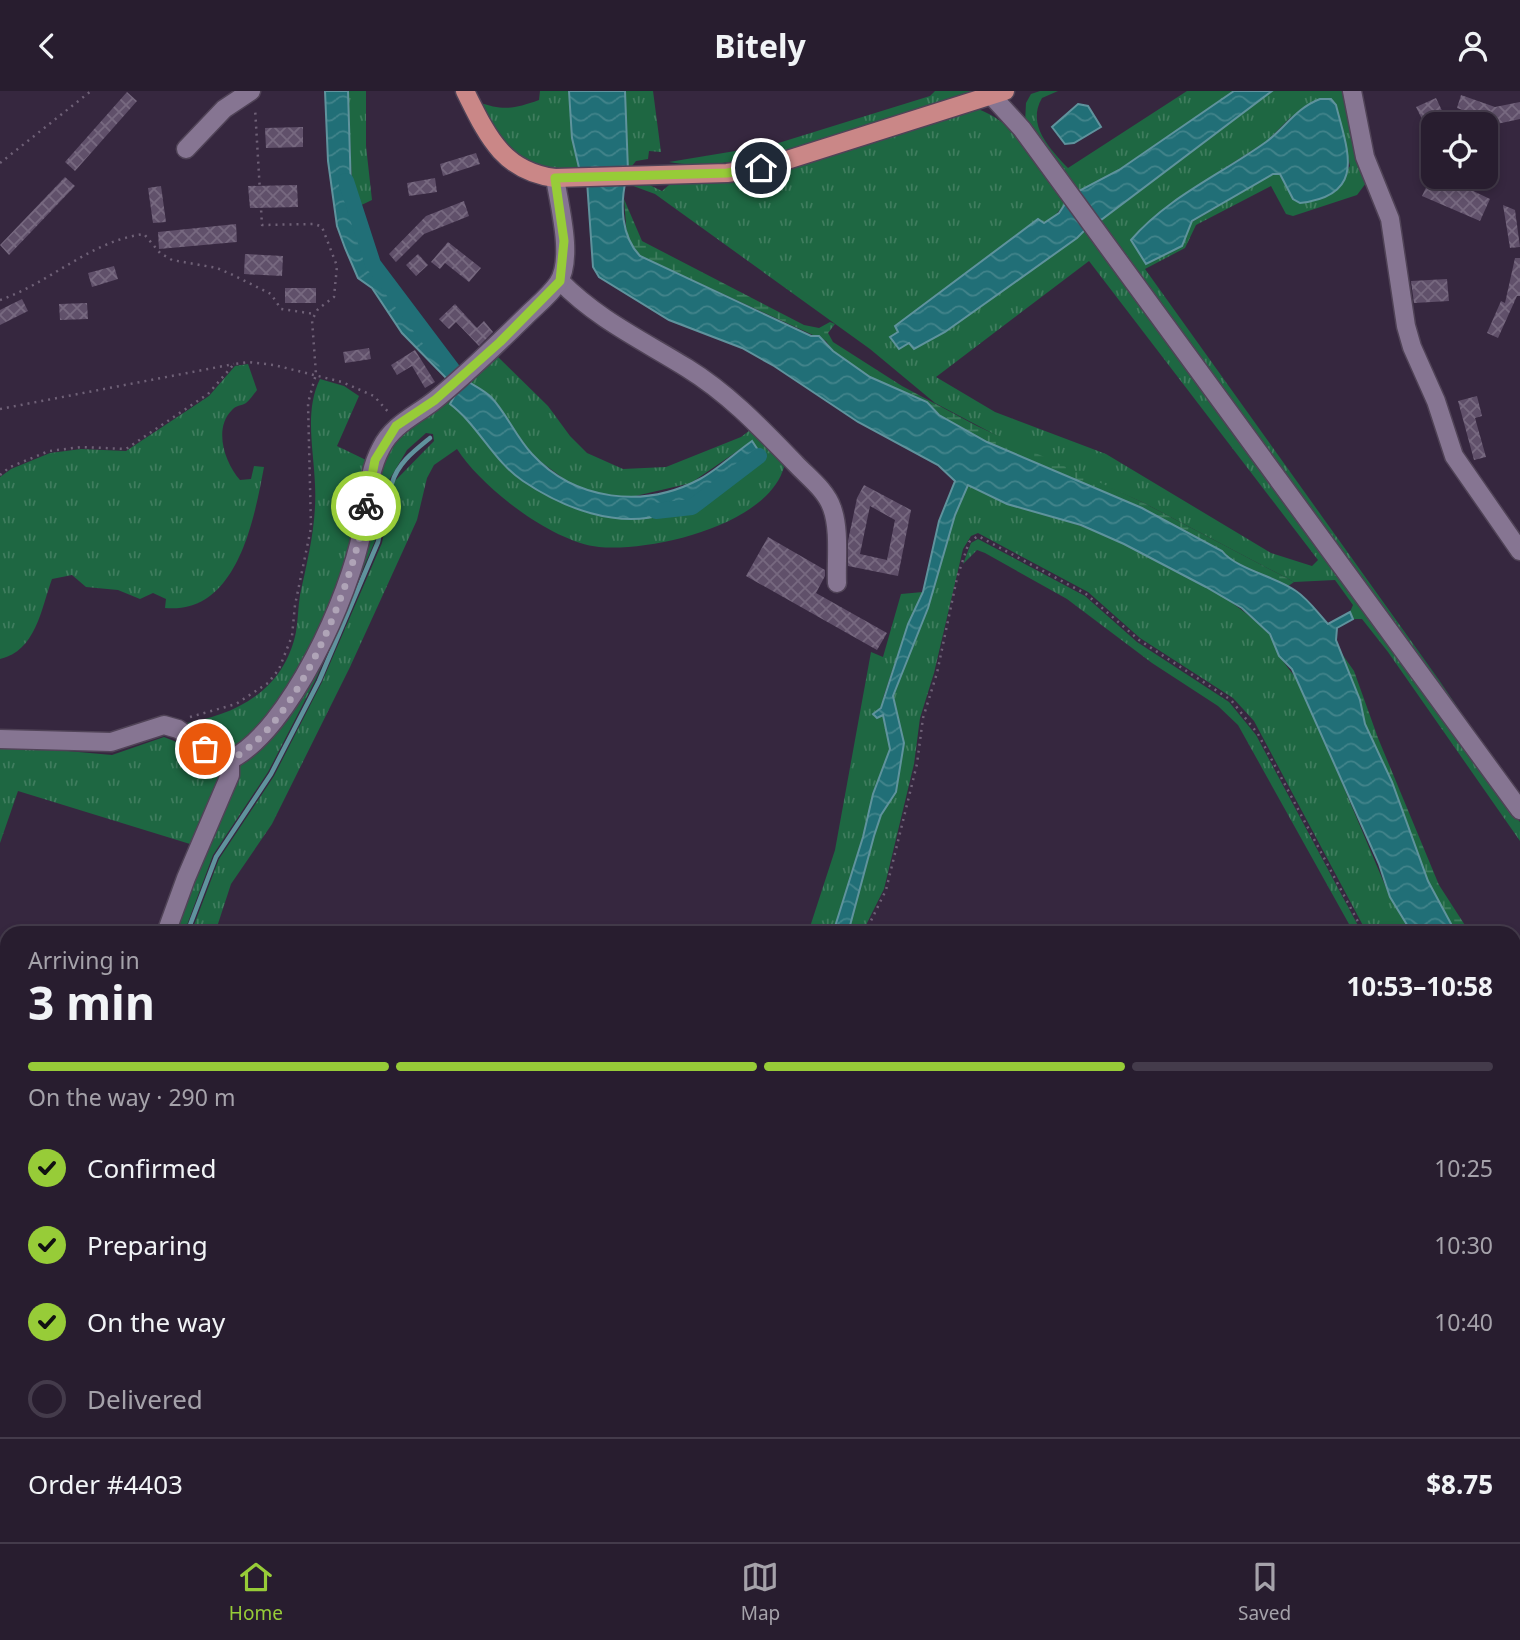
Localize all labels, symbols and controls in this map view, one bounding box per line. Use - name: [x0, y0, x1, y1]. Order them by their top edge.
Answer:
- text: Bitely: [714, 24, 806, 67]
- icon: back: [28, 27, 66, 65]
- icon: person: [1454, 27, 1492, 65]
- map controls: [1421, 112, 1498, 189]
- button: locate: [1421, 112, 1498, 189]
- pin: [731, 138, 791, 198]
- icon: home: [742, 149, 780, 187]
- courier: [331, 471, 401, 541]
- icon: bike: [347, 487, 385, 525]
- pin: [175, 719, 235, 779]
- icon: bag: [186, 730, 224, 768]
- text: Arriving in: [28, 944, 140, 976]
- text: 10:53–10:58: [1346, 968, 1493, 1004]
- text: 3 min: [28, 971, 155, 1033]
- text: On the way · 290 m: [28, 1081, 235, 1113]
- icon: check: [28, 1149, 66, 1187]
- text: Confirmed: [87, 1150, 217, 1186]
- text: 10:25: [1434, 1152, 1493, 1184]
- icon: check: [28, 1226, 66, 1264]
- text: Preparing: [87, 1227, 208, 1263]
- text: 10:30: [1434, 1229, 1493, 1261]
- icon: check: [28, 1303, 66, 1341]
- text: On the way: [87, 1304, 225, 1340]
- text: 10:40: [1434, 1306, 1493, 1338]
- text: Delivered: [87, 1381, 203, 1417]
- text: Order #4403: [28, 1466, 183, 1502]
- text: $8.75: [1426, 1466, 1493, 1502]
- tab: Home: [229, 1558, 283, 1626]
- tab: Map: [741, 1558, 780, 1626]
- tab: Saved: [1238, 1558, 1291, 1626]

